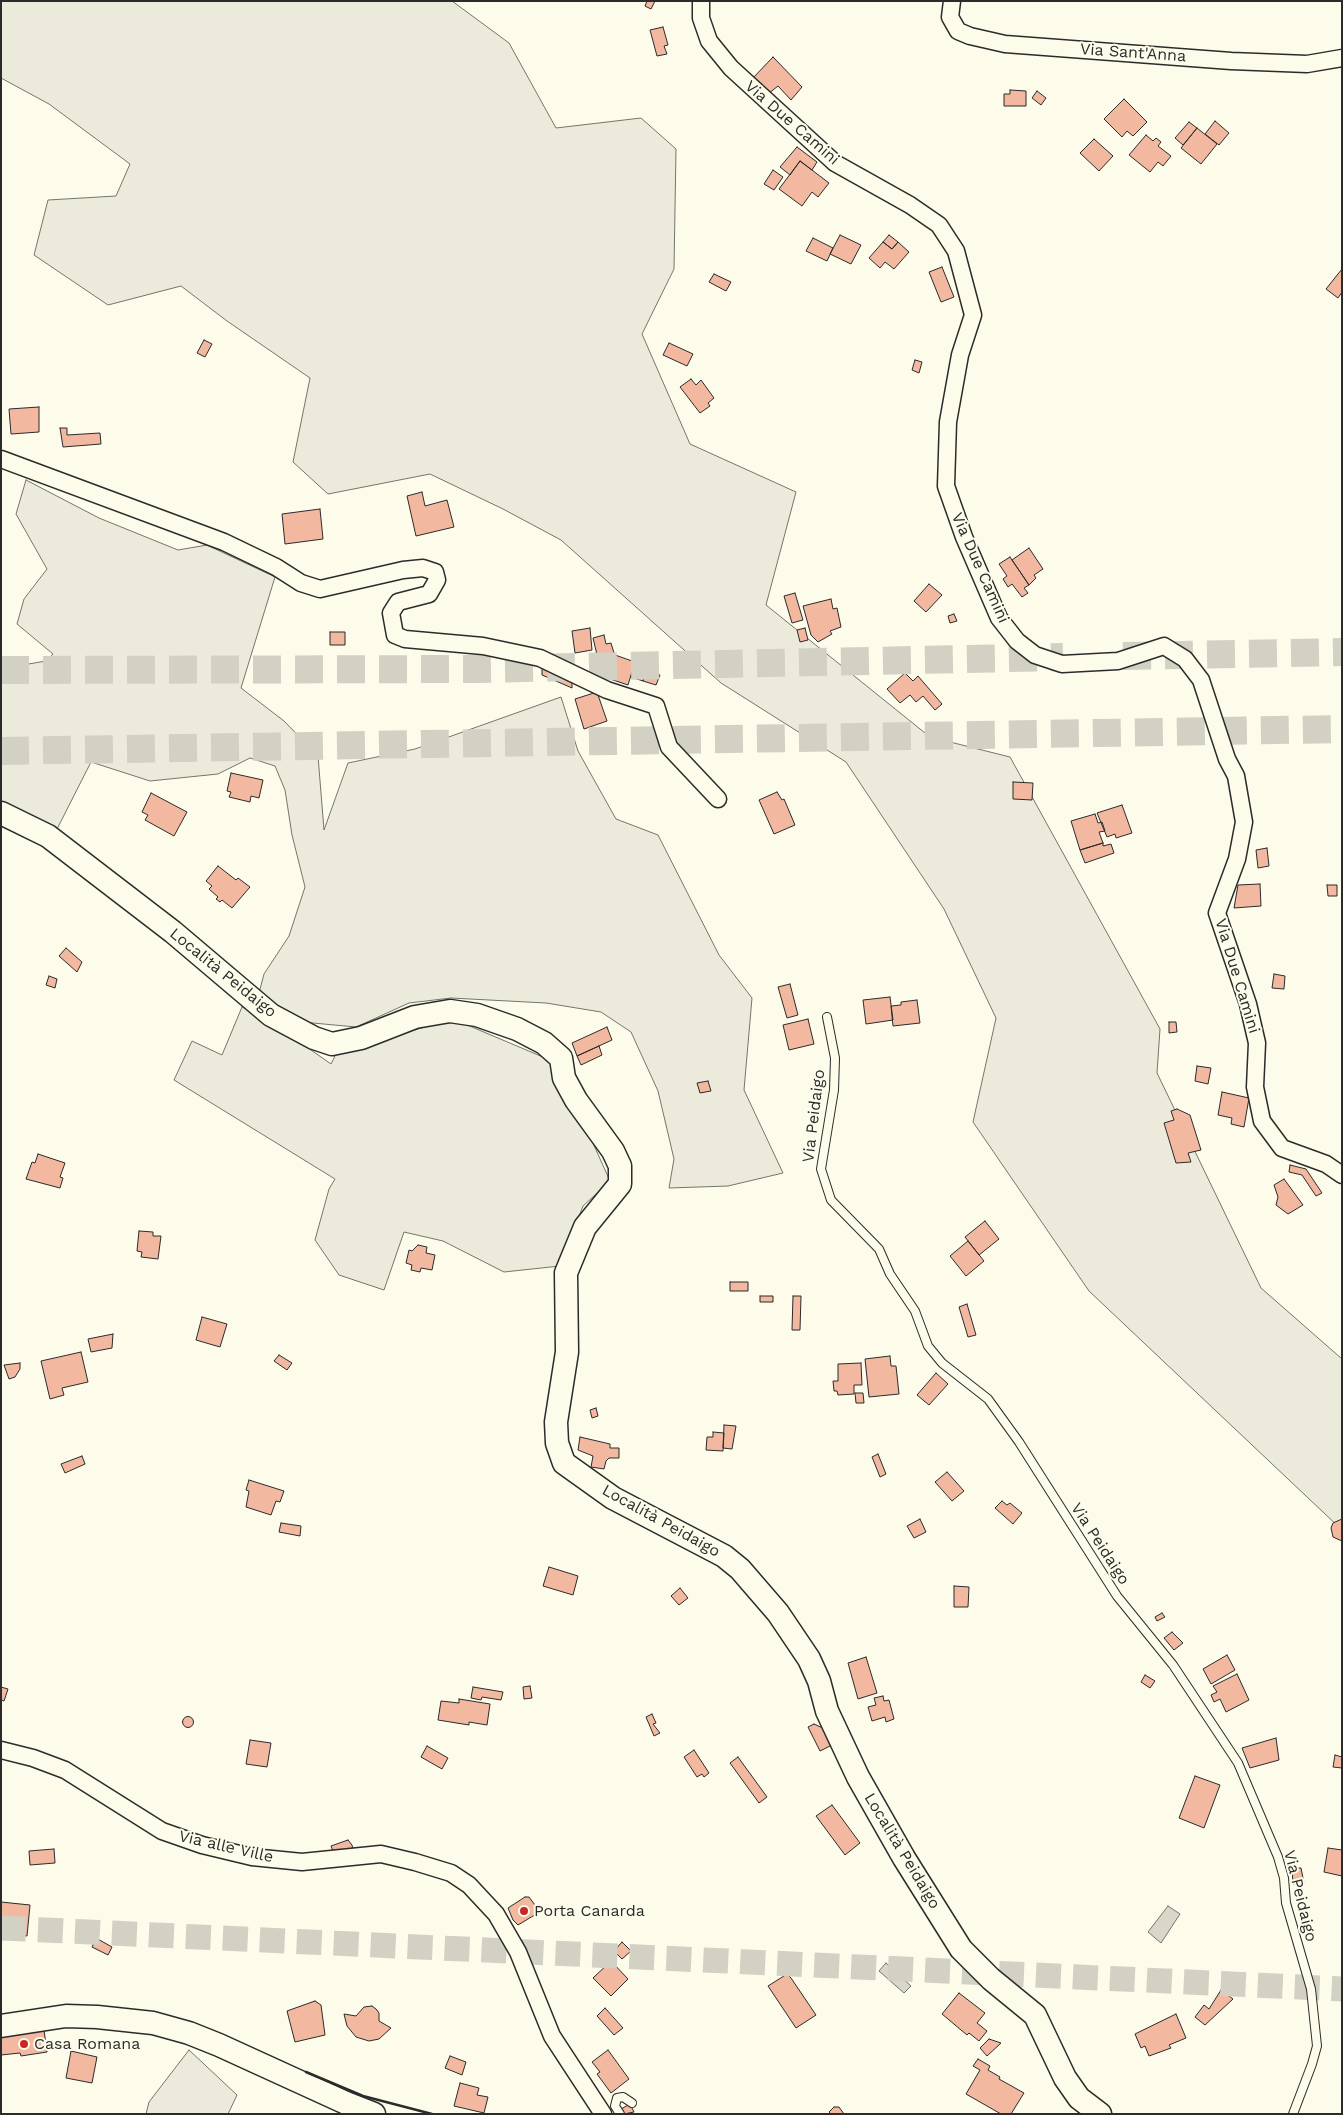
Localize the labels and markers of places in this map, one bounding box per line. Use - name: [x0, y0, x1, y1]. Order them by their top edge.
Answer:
- place label: Porta Canarda: [534, 1901, 645, 1921]
- marker: Porta Canarda: [518, 1905, 530, 1917]
- place label: Casa Romana: [34, 2034, 140, 2054]
- marker: Casa Romana: [18, 2038, 30, 2050]

